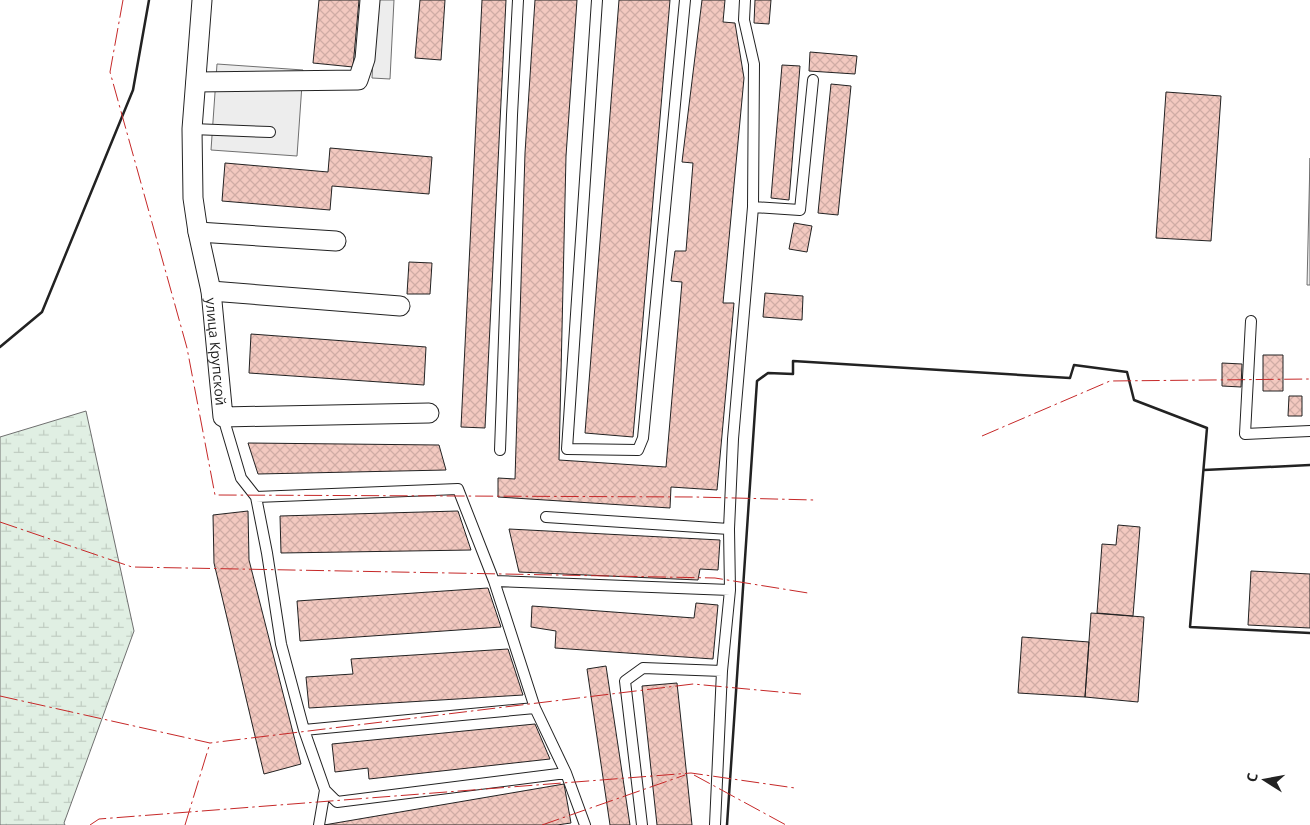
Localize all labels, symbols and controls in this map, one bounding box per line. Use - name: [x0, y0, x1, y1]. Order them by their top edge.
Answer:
- street label: улица Крупской: [202, 297, 231, 406]
- north arrow: [1240, 755, 1290, 805]
- text: С: [1242, 771, 1262, 784]

